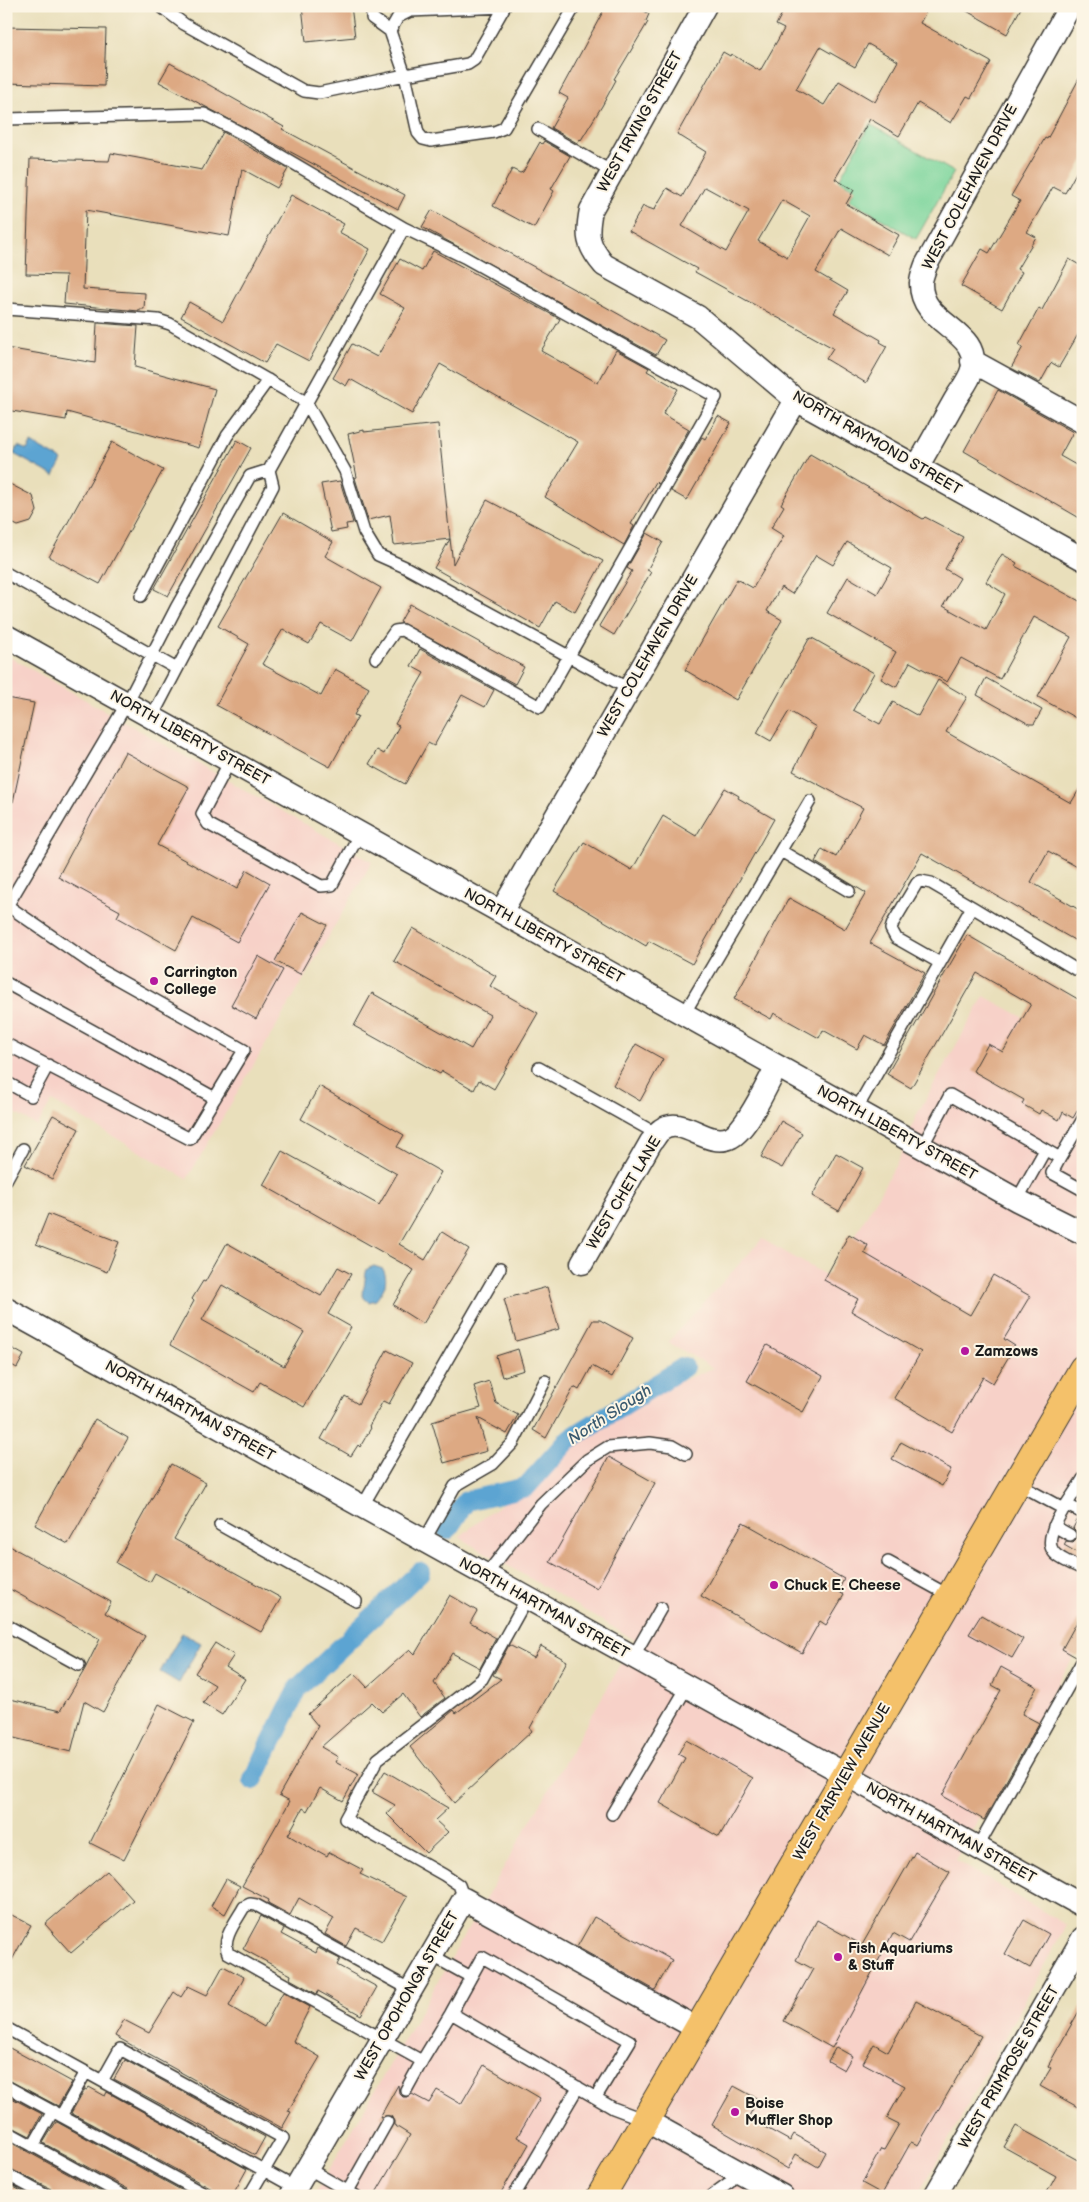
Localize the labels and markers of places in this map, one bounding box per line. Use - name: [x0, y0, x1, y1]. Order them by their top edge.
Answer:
- place label: Carrington College: [164, 963, 238, 999]
- marker: Carrington College: [148, 975, 160, 987]
- place label: Zamzows: [975, 1342, 1038, 1361]
- marker: Zamzows: [959, 1345, 971, 1357]
- place label: Chuck E. Cheese: [784, 1576, 901, 1595]
- marker: Chuck E. Cheese: [768, 1579, 780, 1591]
- place label: Fish Aquariums & Stuff: [848, 1939, 953, 1975]
- marker: Fish Aquariums & Stuff: [832, 1951, 844, 1963]
- place label: Boise Muffler Shop: [745, 2094, 833, 2130]
- marker: Boise Muffler Shop: [729, 2106, 741, 2118]

